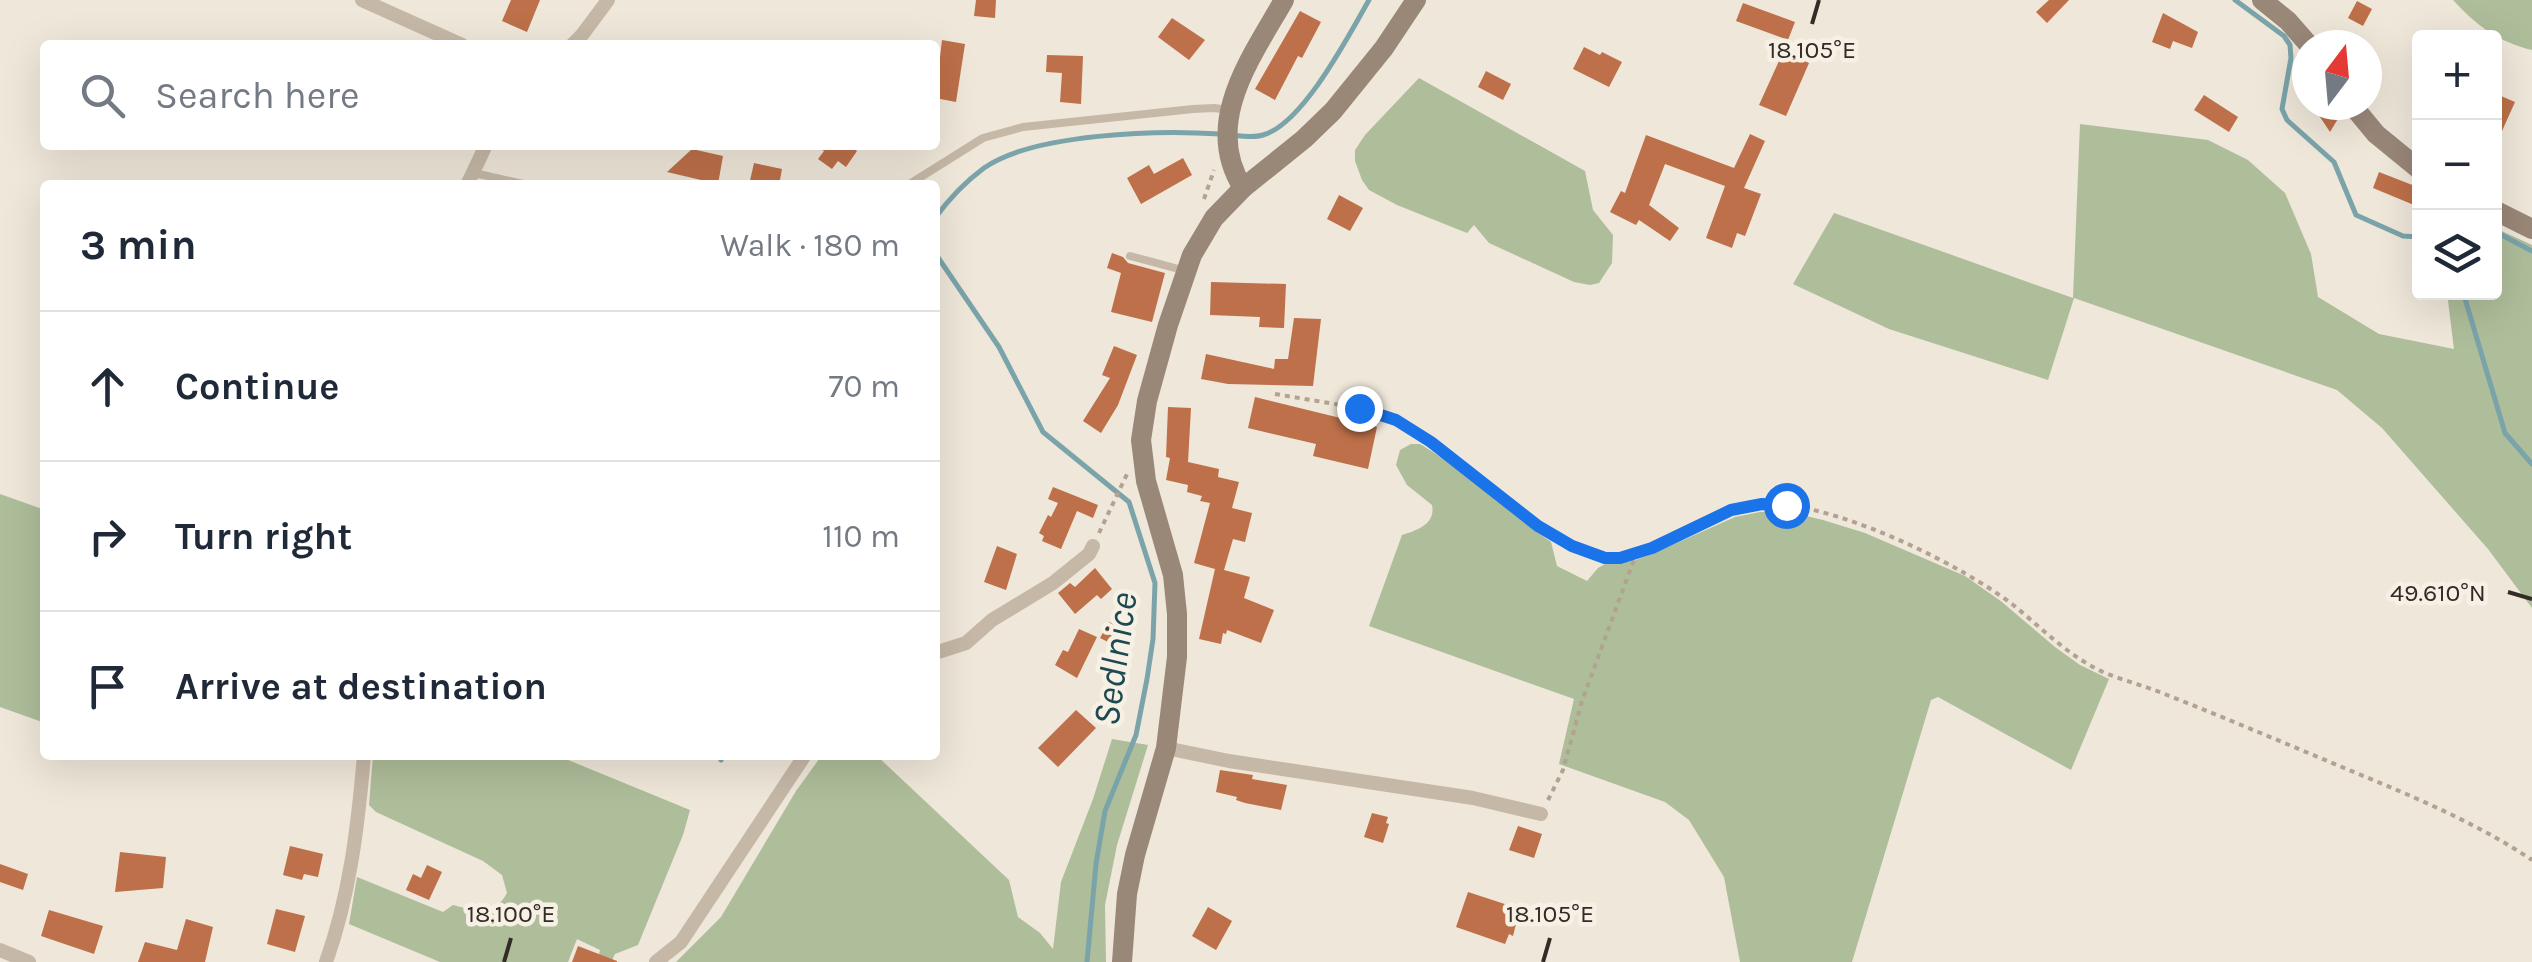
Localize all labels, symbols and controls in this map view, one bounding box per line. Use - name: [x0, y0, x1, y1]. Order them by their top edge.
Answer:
- north arrow: [2292, 30, 2382, 120]
- map controls: [2412, 30, 2502, 300]
- button: +: [2412, 30, 2502, 120]
- text: 18.105°E: [1768, 35, 1856, 64]
- search box: [40, 40, 940, 150]
- icon: search: [75, 68, 130, 123]
- text: Search here: [155, 73, 359, 118]
- button: −: [2412, 120, 2502, 210]
- button: layers: [2412, 210, 2502, 300]
- text: 3 min: [80, 220, 197, 270]
- text: Walk · 180 m: [720, 227, 900, 264]
- icon: ahead: [80, 359, 135, 414]
- text: Continue: [175, 364, 339, 409]
- text: 70 m: [828, 368, 900, 405]
- route end: [1337, 386, 1383, 432]
- route start: [1764, 483, 1810, 529]
- icon: right: [80, 509, 135, 564]
- text: Turn right: [175, 514, 352, 559]
- text: 110 m: [822, 518, 900, 555]
- text: 49.610°N: [2390, 578, 2486, 607]
- water label: Sedlnice: [1083, 589, 1147, 729]
- icon: arrive: [80, 659, 135, 714]
- text: Arrive at destination: [175, 664, 547, 709]
- text: 18.100°E: [467, 899, 555, 928]
- text: 18.105°E: [1506, 899, 1594, 928]

